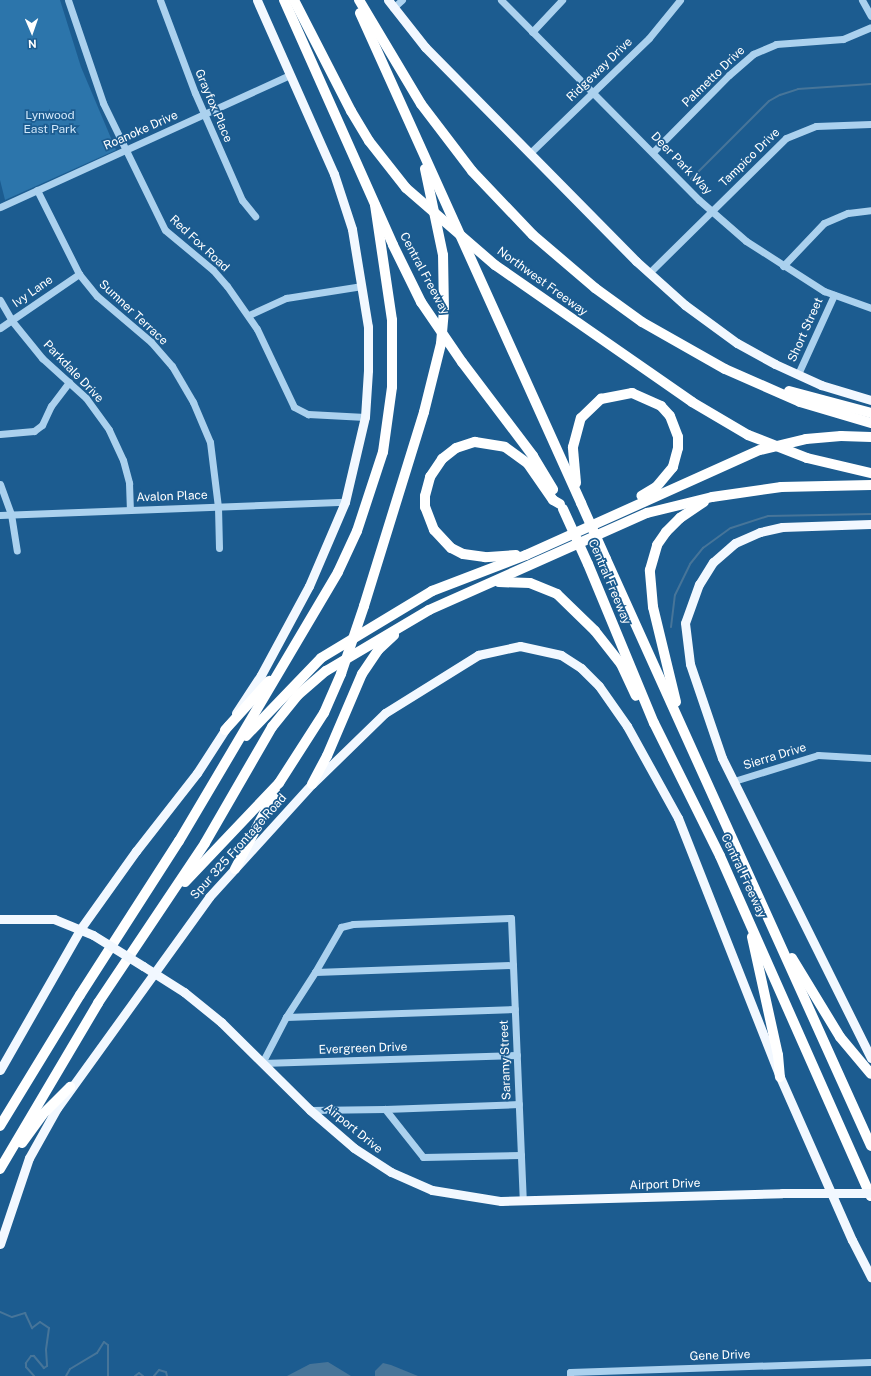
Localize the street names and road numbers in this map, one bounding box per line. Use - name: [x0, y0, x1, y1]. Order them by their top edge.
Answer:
- street label: Ridgeway Drive: [564, 35, 636, 105]
- street label: Palmetto Drive: [680, 43, 748, 111]
- street label: Grayfox Place: [191, 67, 235, 145]
- street label: Roanoke Drive: [102, 108, 180, 154]
- street label: Tampico Drive: [717, 126, 783, 190]
- street label: Deer Park Way: [647, 130, 715, 198]
- street label: Red Fox Road: [166, 213, 232, 275]
- street label: Central Freeway: [396, 230, 452, 318]
- street label: Northwest Freeway: [494, 244, 590, 320]
- street label: Ivy Lane: [10, 273, 56, 311]
- street label: Sumner Terrace: [96, 277, 170, 349]
- street label: Short Street: [785, 296, 827, 364]
- street label: Parkdale Drive: [40, 338, 106, 406]
- street label: Avalon Place: [136, 489, 208, 505]
- street label: Central Freeway: [585, 537, 633, 627]
- street label: Sierra Drive: [742, 741, 808, 773]
- street label: Spur 325 Frontage Road: [188, 791, 290, 903]
- street label: Central Freeway: [717, 832, 769, 920]
- street label: Saramy Street: [497, 1020, 515, 1100]
- street label: Evergreen Drive: [318, 1040, 408, 1058]
- street label: Airport Drive: [321, 1101, 385, 1157]
- street label: Airport Drive: [629, 1177, 701, 1193]
- street label: Gene Drive: [689, 1348, 751, 1364]

